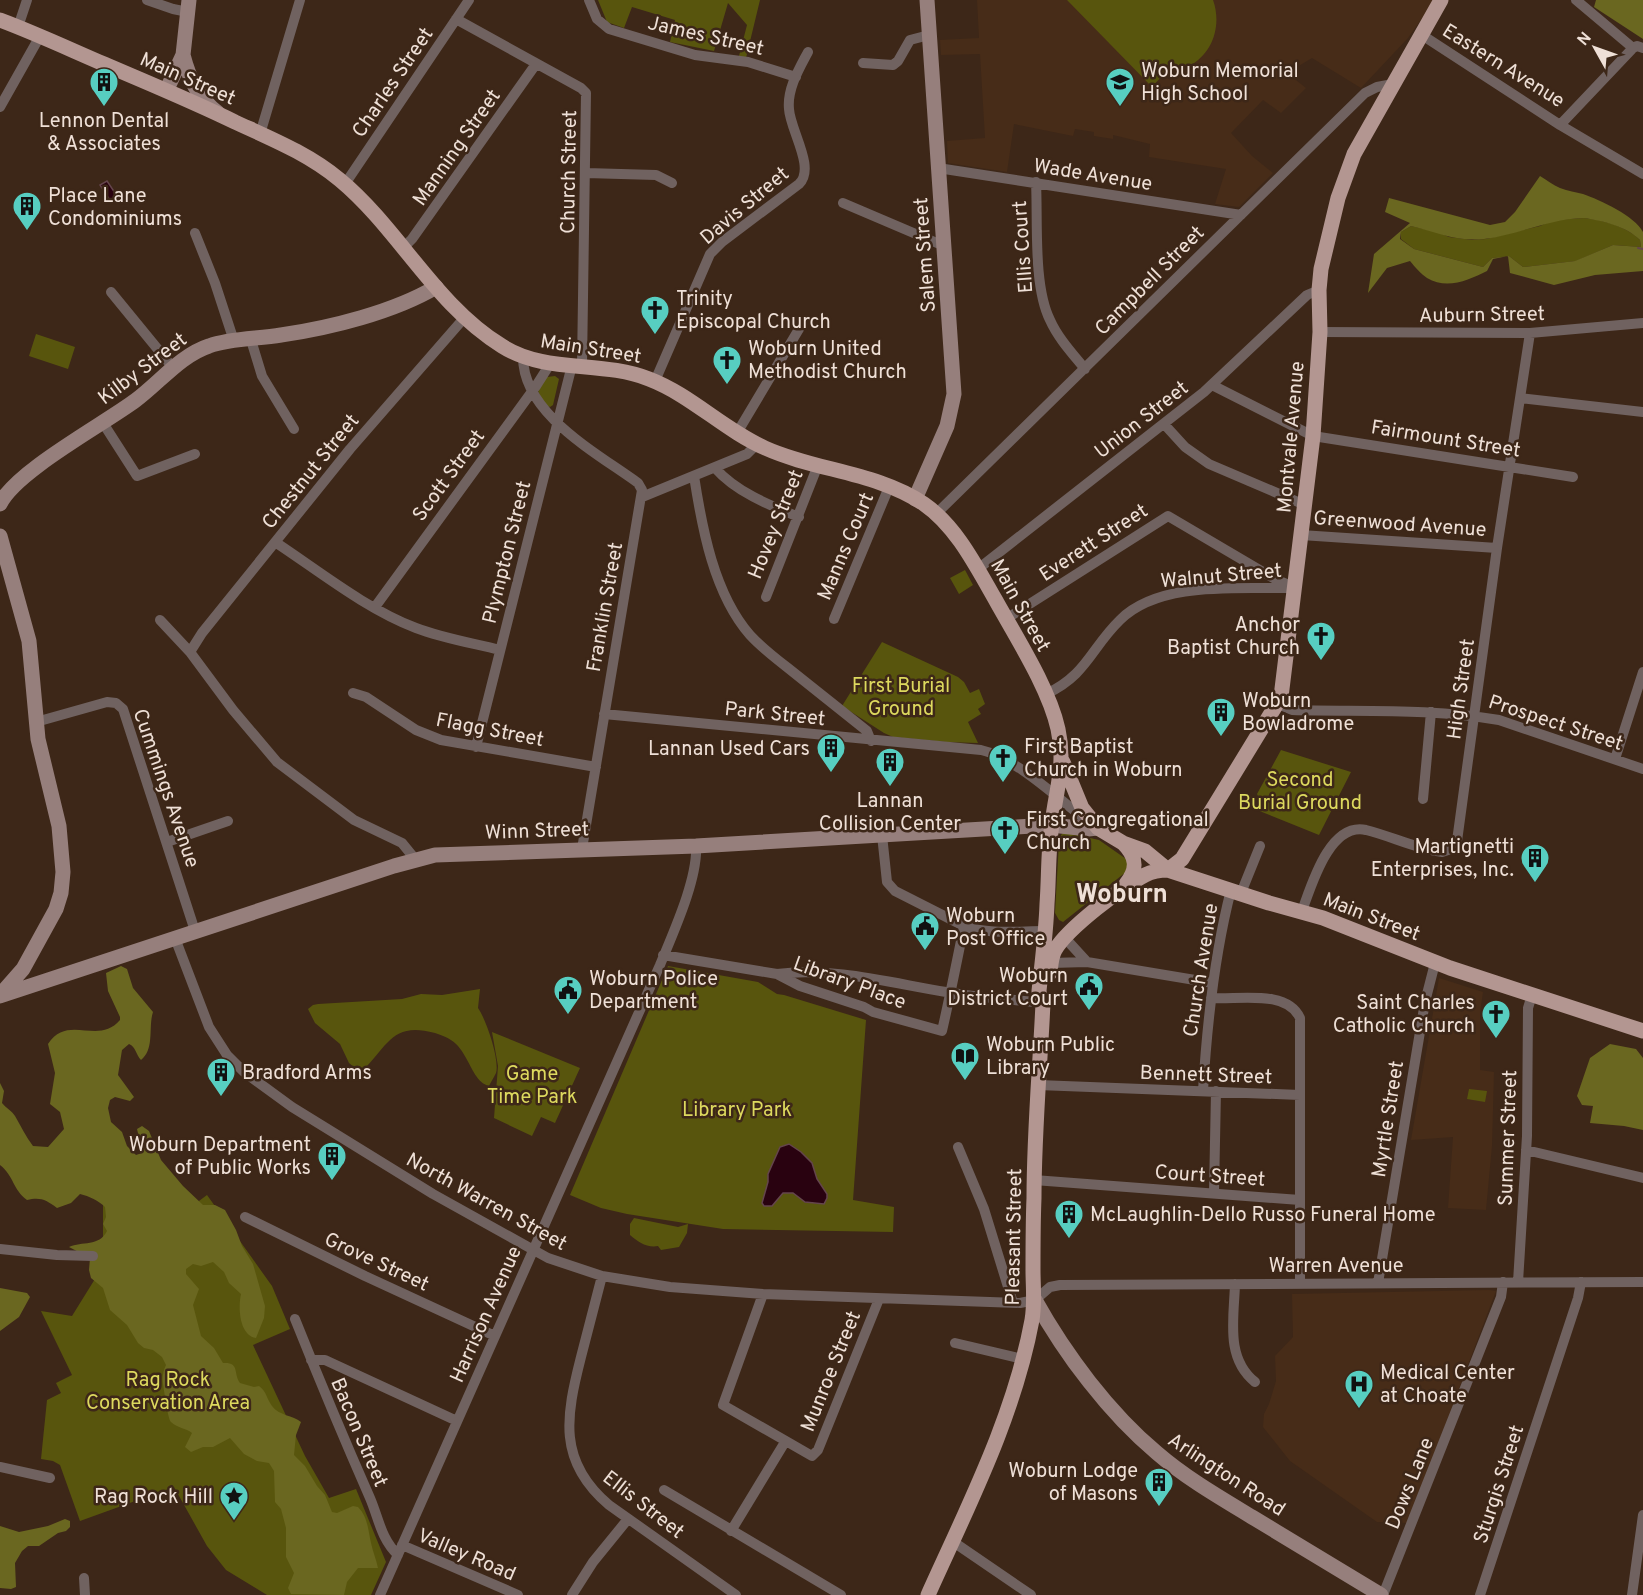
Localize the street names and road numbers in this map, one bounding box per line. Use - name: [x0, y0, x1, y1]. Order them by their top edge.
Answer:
- street label: James Street: [645, 11, 766, 63]
- street label: Eastern Avenue: [1437, 19, 1569, 115]
- street label: Charles Street: [347, 23, 440, 143]
- street label: Main Street: [135, 47, 239, 112]
- street label: Manning Street: [408, 85, 507, 212]
- street label: Church Street: [556, 110, 584, 234]
- street label: Wade Avenue: [1031, 154, 1154, 198]
- street label: Davis Street: [695, 162, 795, 251]
- street label: Salem Street: [909, 196, 943, 313]
- street label: Ellis Court: [1008, 200, 1040, 294]
- street label: Campbell Street: [1090, 221, 1211, 342]
- street label: Auburn Street: [1419, 302, 1545, 330]
- street label: Kilby Street: [93, 328, 193, 412]
- street label: Main Street: [538, 329, 643, 371]
- street label: Montvale Avenue: [1272, 360, 1312, 514]
- street label: Union Street: [1090, 376, 1194, 465]
- street label: Chestnut Street: [257, 409, 366, 535]
- street label: Fairmount Street: [1369, 415, 1522, 465]
- street label: Scott Street: [408, 425, 492, 527]
- street label: Hovey Street: [743, 466, 811, 583]
- street label: Plympton Street: [478, 478, 538, 627]
- street label: Manns Court: [813, 489, 881, 605]
- street label: Everett Street: [1035, 499, 1153, 588]
- street label: Greenwood Avenue: [1313, 506, 1487, 544]
- street label: Franklin Street: [582, 541, 630, 674]
- street label: Main Street: [983, 555, 1055, 657]
- street label: Walnut Street: [1159, 559, 1283, 595]
- street label: High Street: [1442, 637, 1482, 741]
- street label: Prospect Street: [1485, 690, 1626, 758]
- street label: Park Street: [723, 697, 826, 733]
- street label: Cummings Avenue: [126, 706, 205, 872]
- street label: Flagg Street: [433, 708, 546, 754]
- street label: Winn Street: [484, 817, 590, 847]
- street label: Main Street: [1319, 887, 1424, 948]
- street label: Church Avenue: [1179, 902, 1225, 1039]
- street label: Library Place: [789, 951, 909, 1016]
- street label: Myrtle Street: [1367, 1059, 1411, 1180]
- street label: Bennett Street: [1139, 1061, 1273, 1091]
- street label: Summer Street: [1494, 1069, 1524, 1207]
- street label: North Warren Street: [401, 1148, 571, 1258]
- street label: Court Street: [1154, 1160, 1266, 1194]
- street label: Pleasant Street: [1001, 1168, 1029, 1306]
- street label: Grove Street: [320, 1227, 433, 1298]
- street label: Harrison Avenue: [445, 1242, 529, 1387]
- street label: Warren Avenue: [1268, 1254, 1404, 1280]
- street label: Munroe Street: [796, 1307, 868, 1436]
- street label: Bacon Street: [323, 1374, 393, 1491]
- street label: Sturgis Street: [1469, 1422, 1531, 1547]
- street label: Arlington Road: [1162, 1428, 1290, 1523]
- street label: Dows Lane: [1381, 1434, 1441, 1534]
- street label: Ellis Street: [597, 1466, 689, 1546]
- street label: Valley Road: [413, 1523, 519, 1588]

